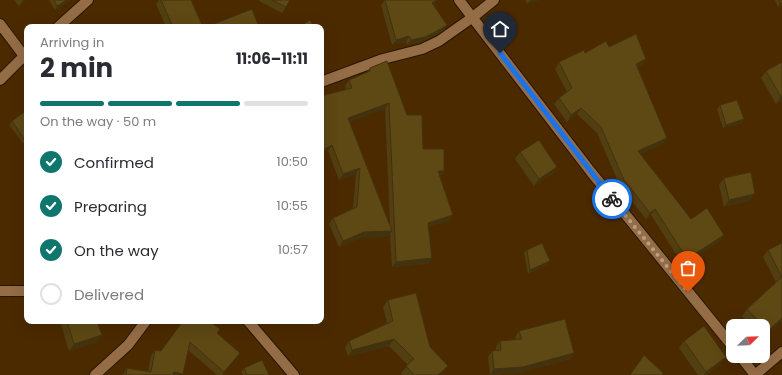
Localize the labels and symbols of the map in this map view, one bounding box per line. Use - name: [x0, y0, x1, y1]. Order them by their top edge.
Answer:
- pin: [483, 12, 517, 53]
- courier: [592, 179, 632, 219]
- pin: [671, 251, 705, 292]
- north arrow: [726, 319, 770, 363]

